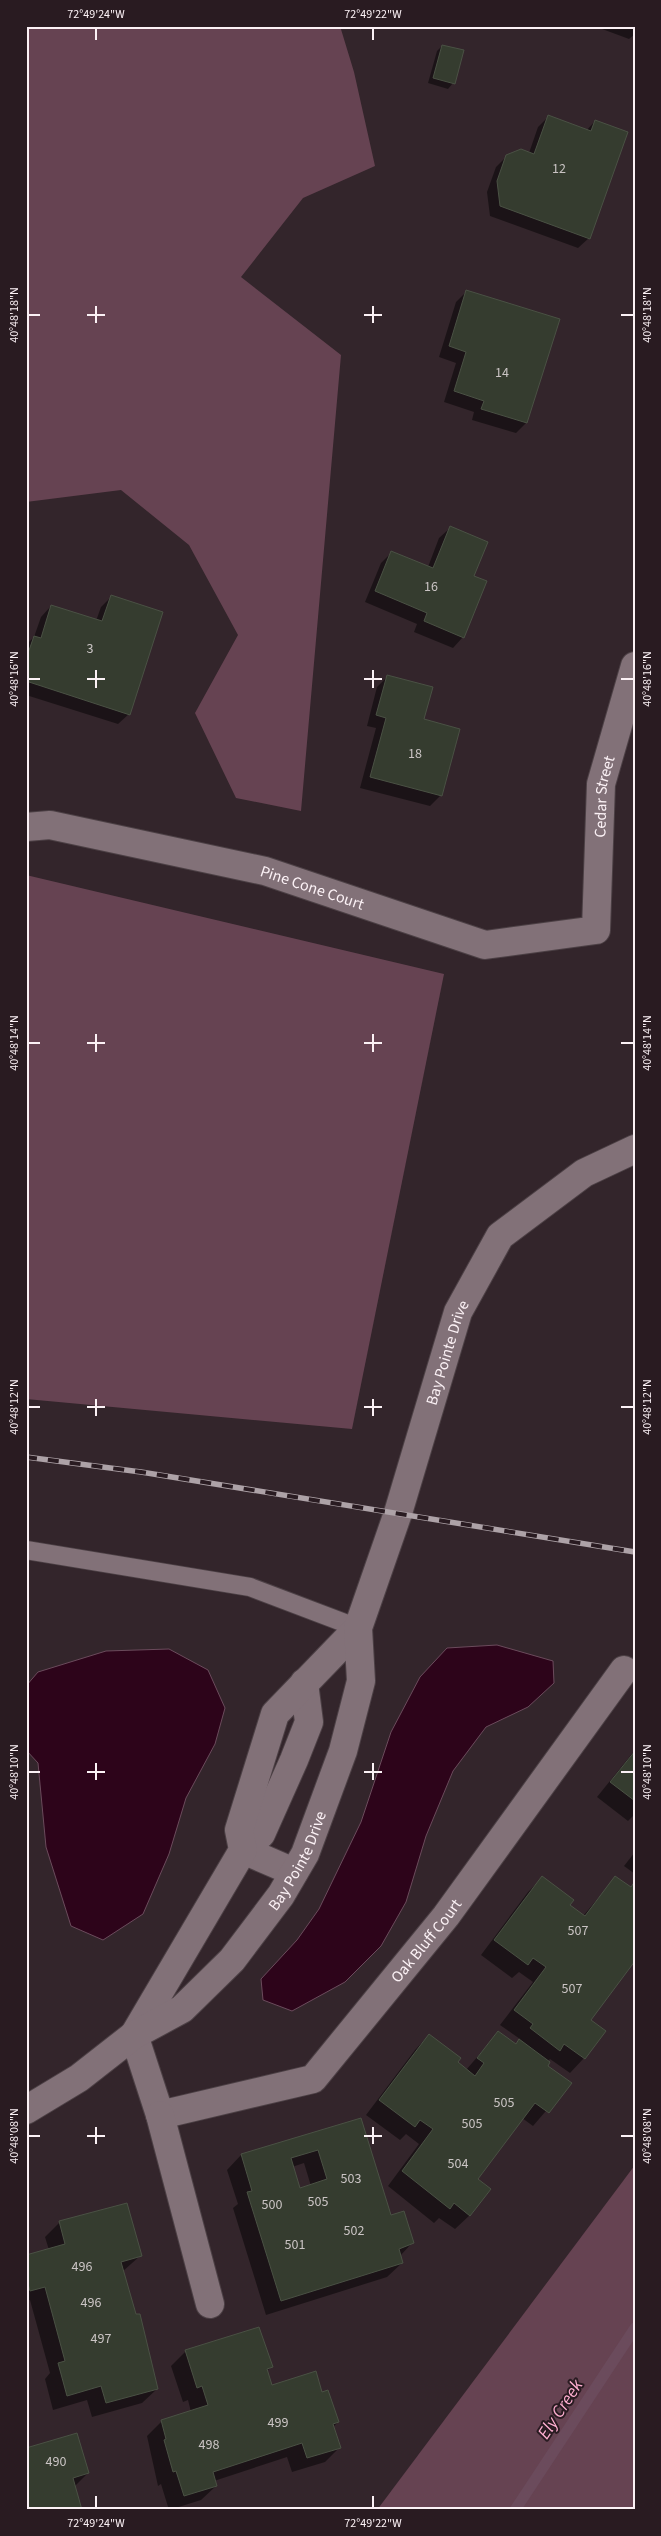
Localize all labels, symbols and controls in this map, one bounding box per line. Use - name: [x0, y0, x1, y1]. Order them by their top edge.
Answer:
- text: 72°49'24"W: [67, 6, 125, 23]
- text: 72°49'22"W: [344, 6, 402, 23]
- house number: 12: [552, 159, 566, 179]
- text: 40°48'18"N: [6, 287, 23, 343]
- text: 40°48'18"N: [639, 287, 656, 343]
- house number: 14: [495, 363, 509, 383]
- house number: 16: [424, 577, 438, 597]
- house number: 3: [87, 639, 94, 659]
- text: 40°48'16"N: [6, 651, 23, 707]
- text: 40°48'16"N: [639, 651, 656, 707]
- house number: 18: [408, 744, 422, 764]
- street label: Cedar Street: [589, 753, 621, 838]
- street label: Pine Cone Court: [257, 860, 367, 916]
- text: 40°48'14"N: [6, 1015, 23, 1071]
- text: 40°48'14"N: [639, 1015, 656, 1071]
- street label: Bay Pointe Drive: [421, 1296, 475, 1408]
- text: 40°48'12"N: [6, 1379, 23, 1435]
- text: 40°48'12"N: [639, 1379, 656, 1435]
- text: 40°48'10"N: [6, 1744, 23, 1800]
- text: 40°48'10"N: [639, 1744, 656, 1800]
- street label: Bay Pointe Drive: [263, 1808, 332, 1915]
- street label: Oak Bluff Court: [386, 1894, 467, 1988]
- house number: 507: [568, 1921, 588, 1941]
- house number: 507: [562, 1979, 582, 1999]
- house number: 505: [494, 2093, 514, 2113]
- text: 40°48'08"N: [6, 2108, 23, 2164]
- text: 40°48'08"N: [639, 2108, 656, 2164]
- house number: 505: [462, 2114, 482, 2134]
- house number: 504: [448, 2154, 468, 2174]
- house number: 503: [341, 2169, 361, 2189]
- house number: 505: [308, 2192, 328, 2212]
- house number: 500: [262, 2195, 282, 2215]
- house number: 502: [344, 2221, 364, 2241]
- house number: 501: [285, 2235, 305, 2255]
- house number: 496: [72, 2257, 92, 2277]
- house number: 496: [81, 2293, 101, 2313]
- house number: 497: [91, 2329, 111, 2349]
- water label: Ely Creek: [532, 2374, 589, 2444]
- house number: 499: [268, 2413, 288, 2433]
- house number: 498: [199, 2435, 219, 2455]
- house number: 490: [46, 2452, 66, 2472]
- text: 72°49'24"W: [67, 2515, 125, 2532]
- text: 72°49'22"W: [344, 2515, 402, 2532]

